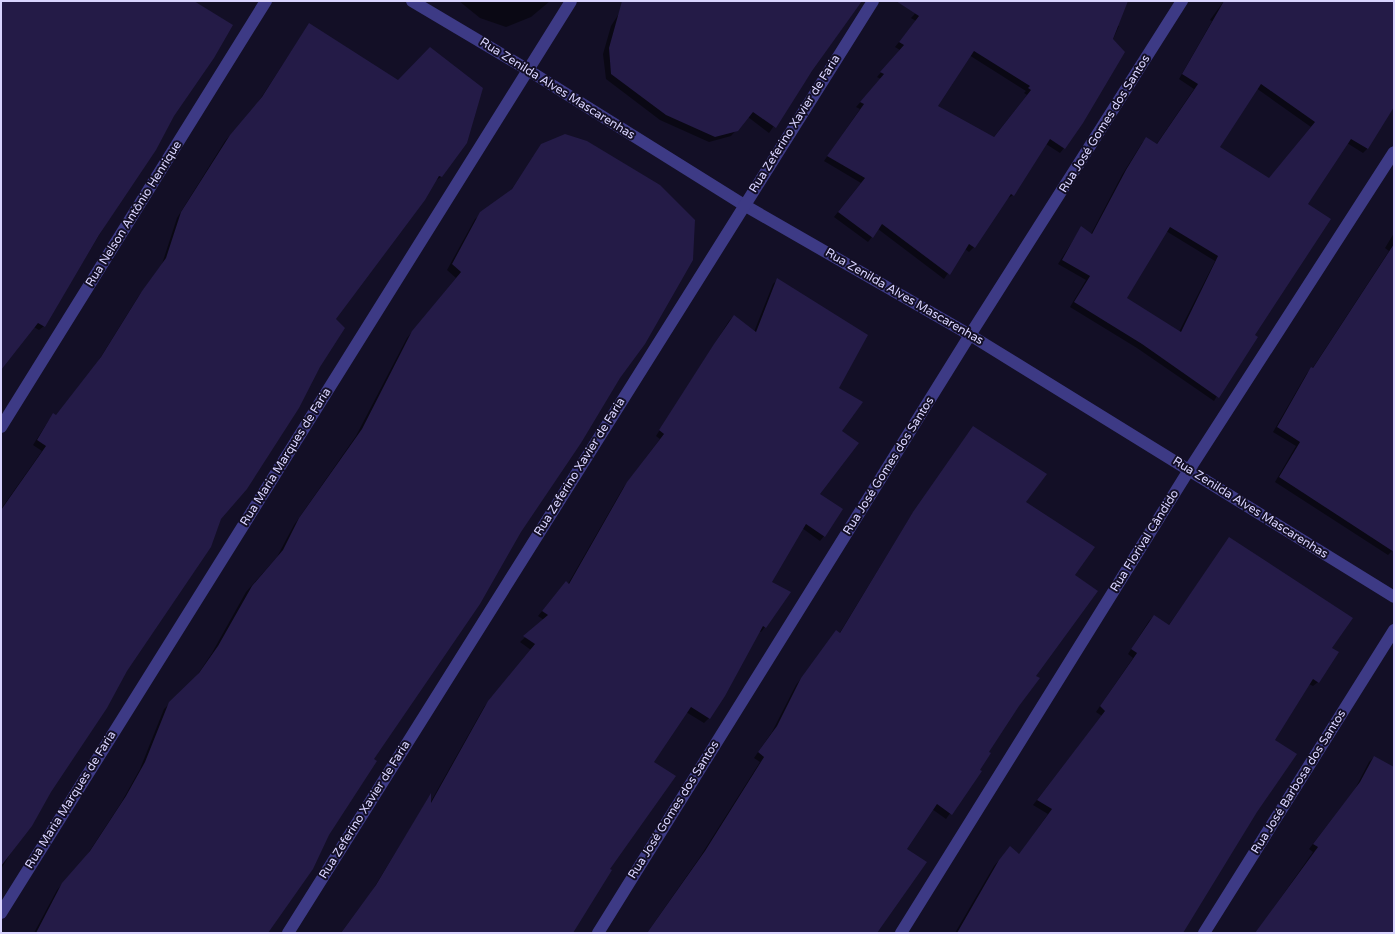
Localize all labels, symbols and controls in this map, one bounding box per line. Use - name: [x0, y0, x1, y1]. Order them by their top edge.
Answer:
- street label: Rua Zenilda Alves Mascarenhas: [477, 35, 637, 143]
- street label: Rua Zeferino Xavier de Faria: [747, 52, 843, 196]
- street label: Rua José Gomes dos Santos: [1057, 52, 1153, 196]
- street label: Rua Nelson Antônio Henrique: [83, 138, 185, 290]
- street label: Rua Zenilda Alves Mascarenhas: [822, 246, 986, 348]
- street label: Rua Maria Marques de Faria: [238, 385, 334, 529]
- street label: Rua José Gomes dos Santos: [841, 394, 937, 538]
- street label: Rua Zeferino Xavier de Faria: [532, 395, 628, 539]
- street label: Rua Zenilda Alves Mascarenhas: [1170, 454, 1330, 562]
- street label: Rua Florival Cândido: [1108, 487, 1182, 595]
- street label: Rua José Barbosa dos Santos: [1249, 707, 1349, 857]
- street label: Rua Maria Marques de Faria: [23, 728, 119, 872]
- street label: Rua Zeferino Xavier de Faria: [317, 738, 413, 882]
- street label: Rua José Gomes dos Santos: [626, 738, 722, 882]

